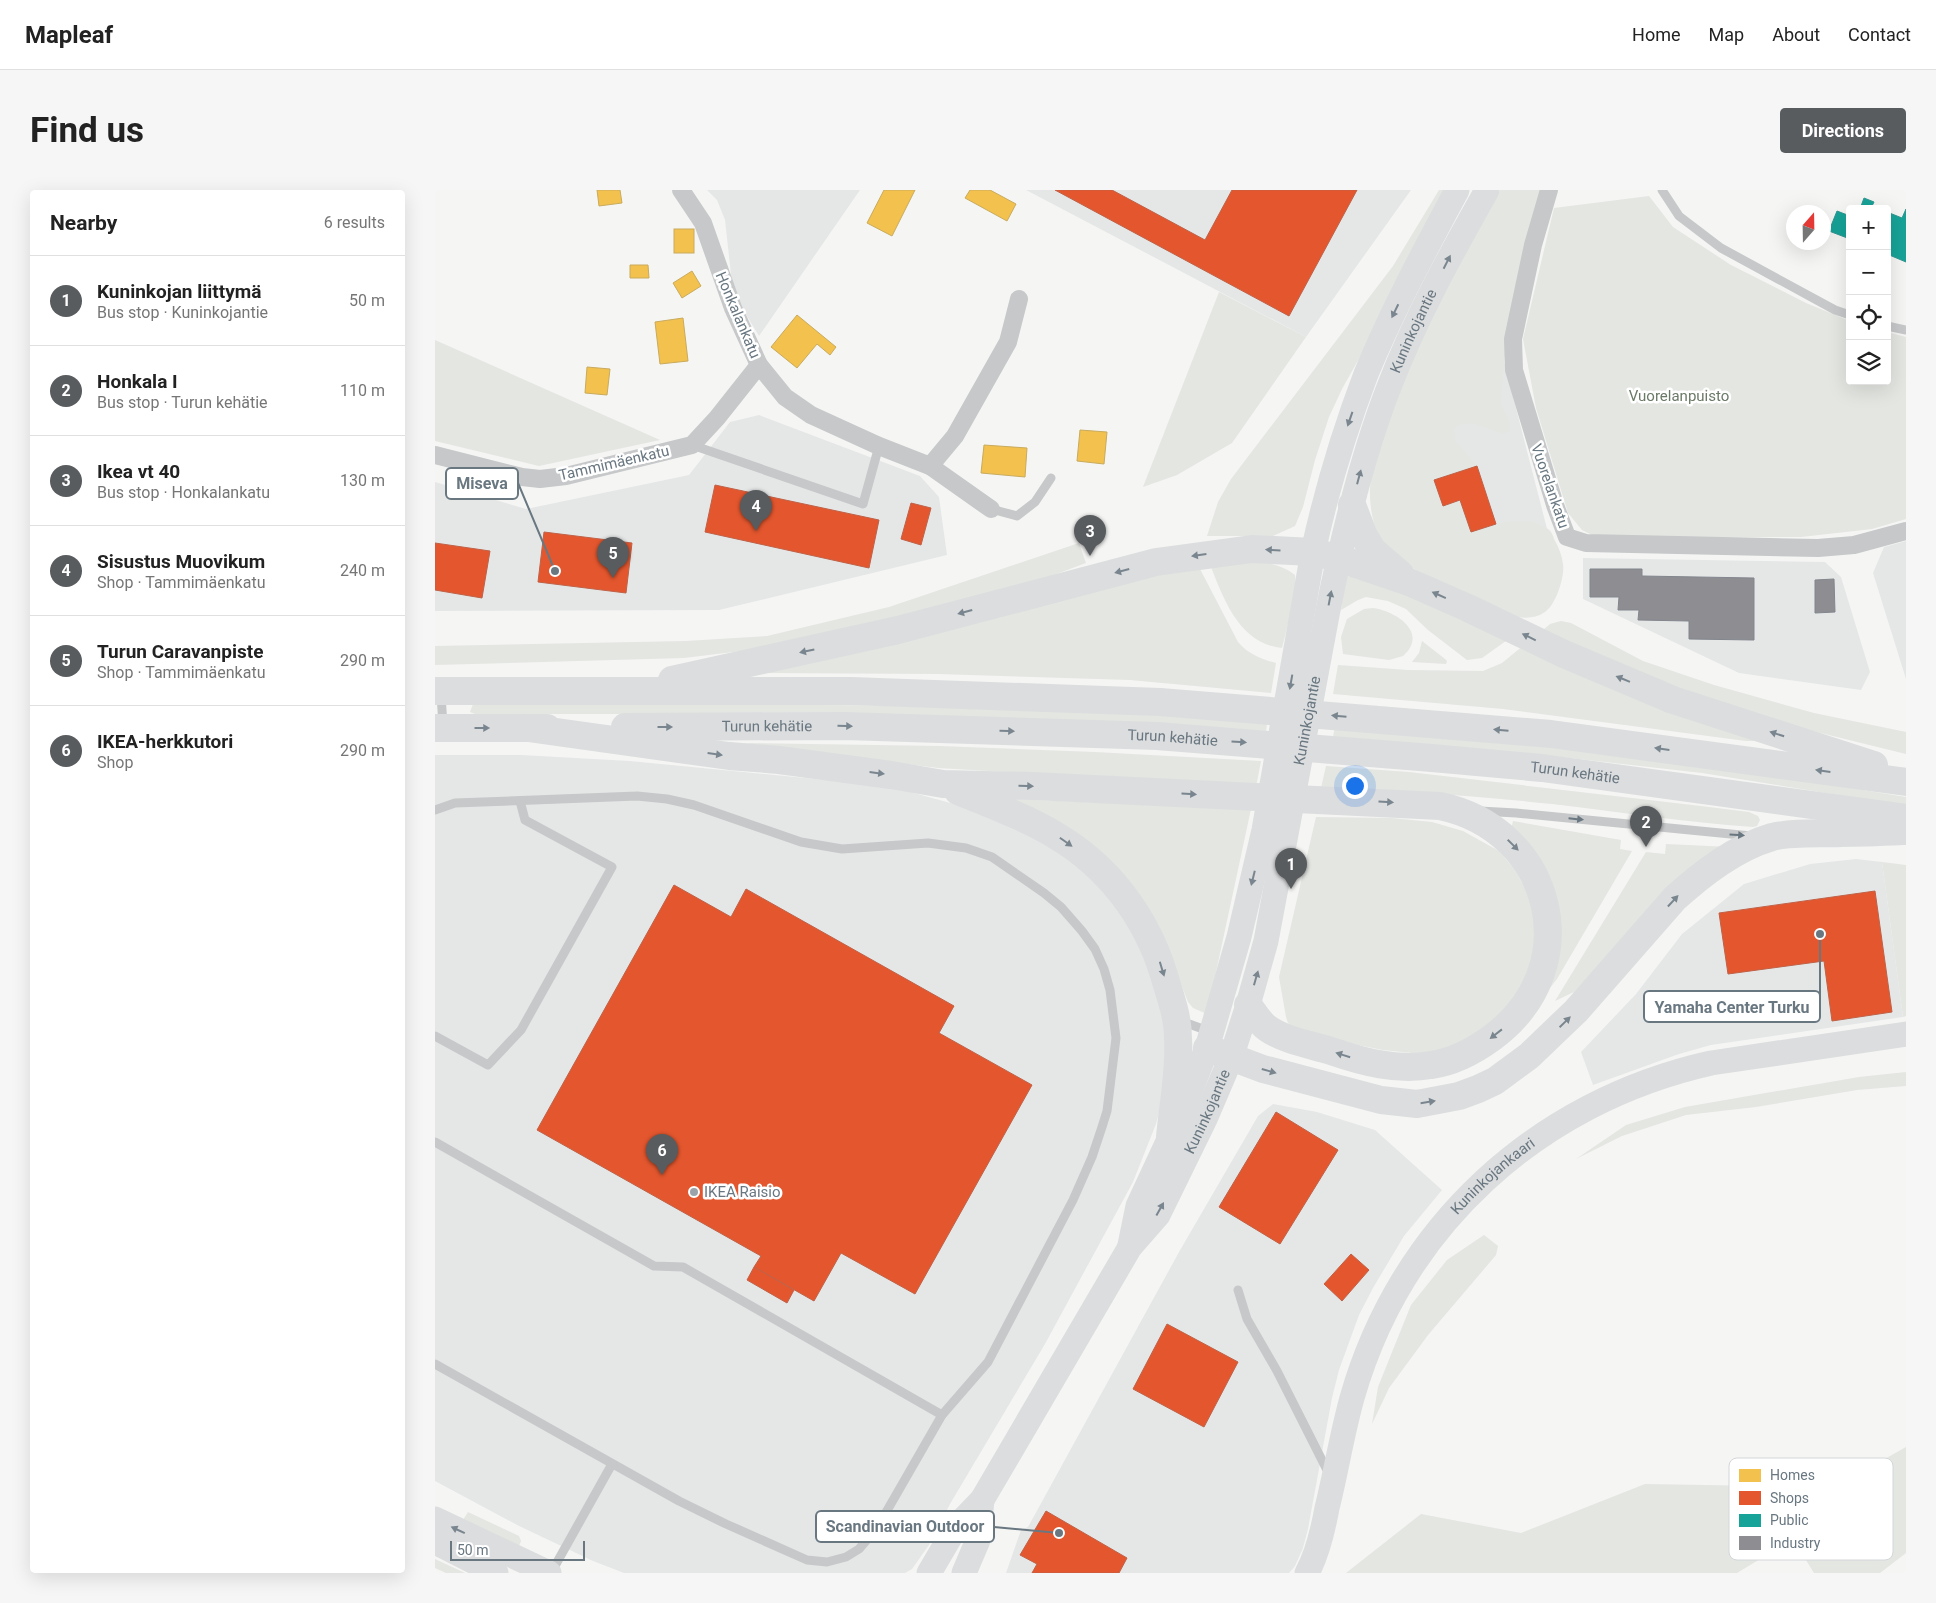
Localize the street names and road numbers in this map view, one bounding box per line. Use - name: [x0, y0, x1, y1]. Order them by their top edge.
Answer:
- street label: Honkalankatu: [712, 269, 764, 361]
- street label: Kuninkojantie: [1386, 286, 1441, 376]
- street label: Vuorelankatu: [1527, 441, 1573, 531]
- street label: Tammimäenkatu: [557, 442, 671, 484]
- street label: Kuninkojantie: [1290, 674, 1324, 767]
- street label: Turun kehätie: [722, 717, 812, 736]
- street label: Turun kehätie: [1127, 726, 1219, 750]
- street label: Turun kehätie: [1530, 758, 1621, 788]
- street label: Kuninkojantie: [1180, 1067, 1234, 1157]
- street label: Kuninkojankaari: [1447, 1134, 1538, 1218]

